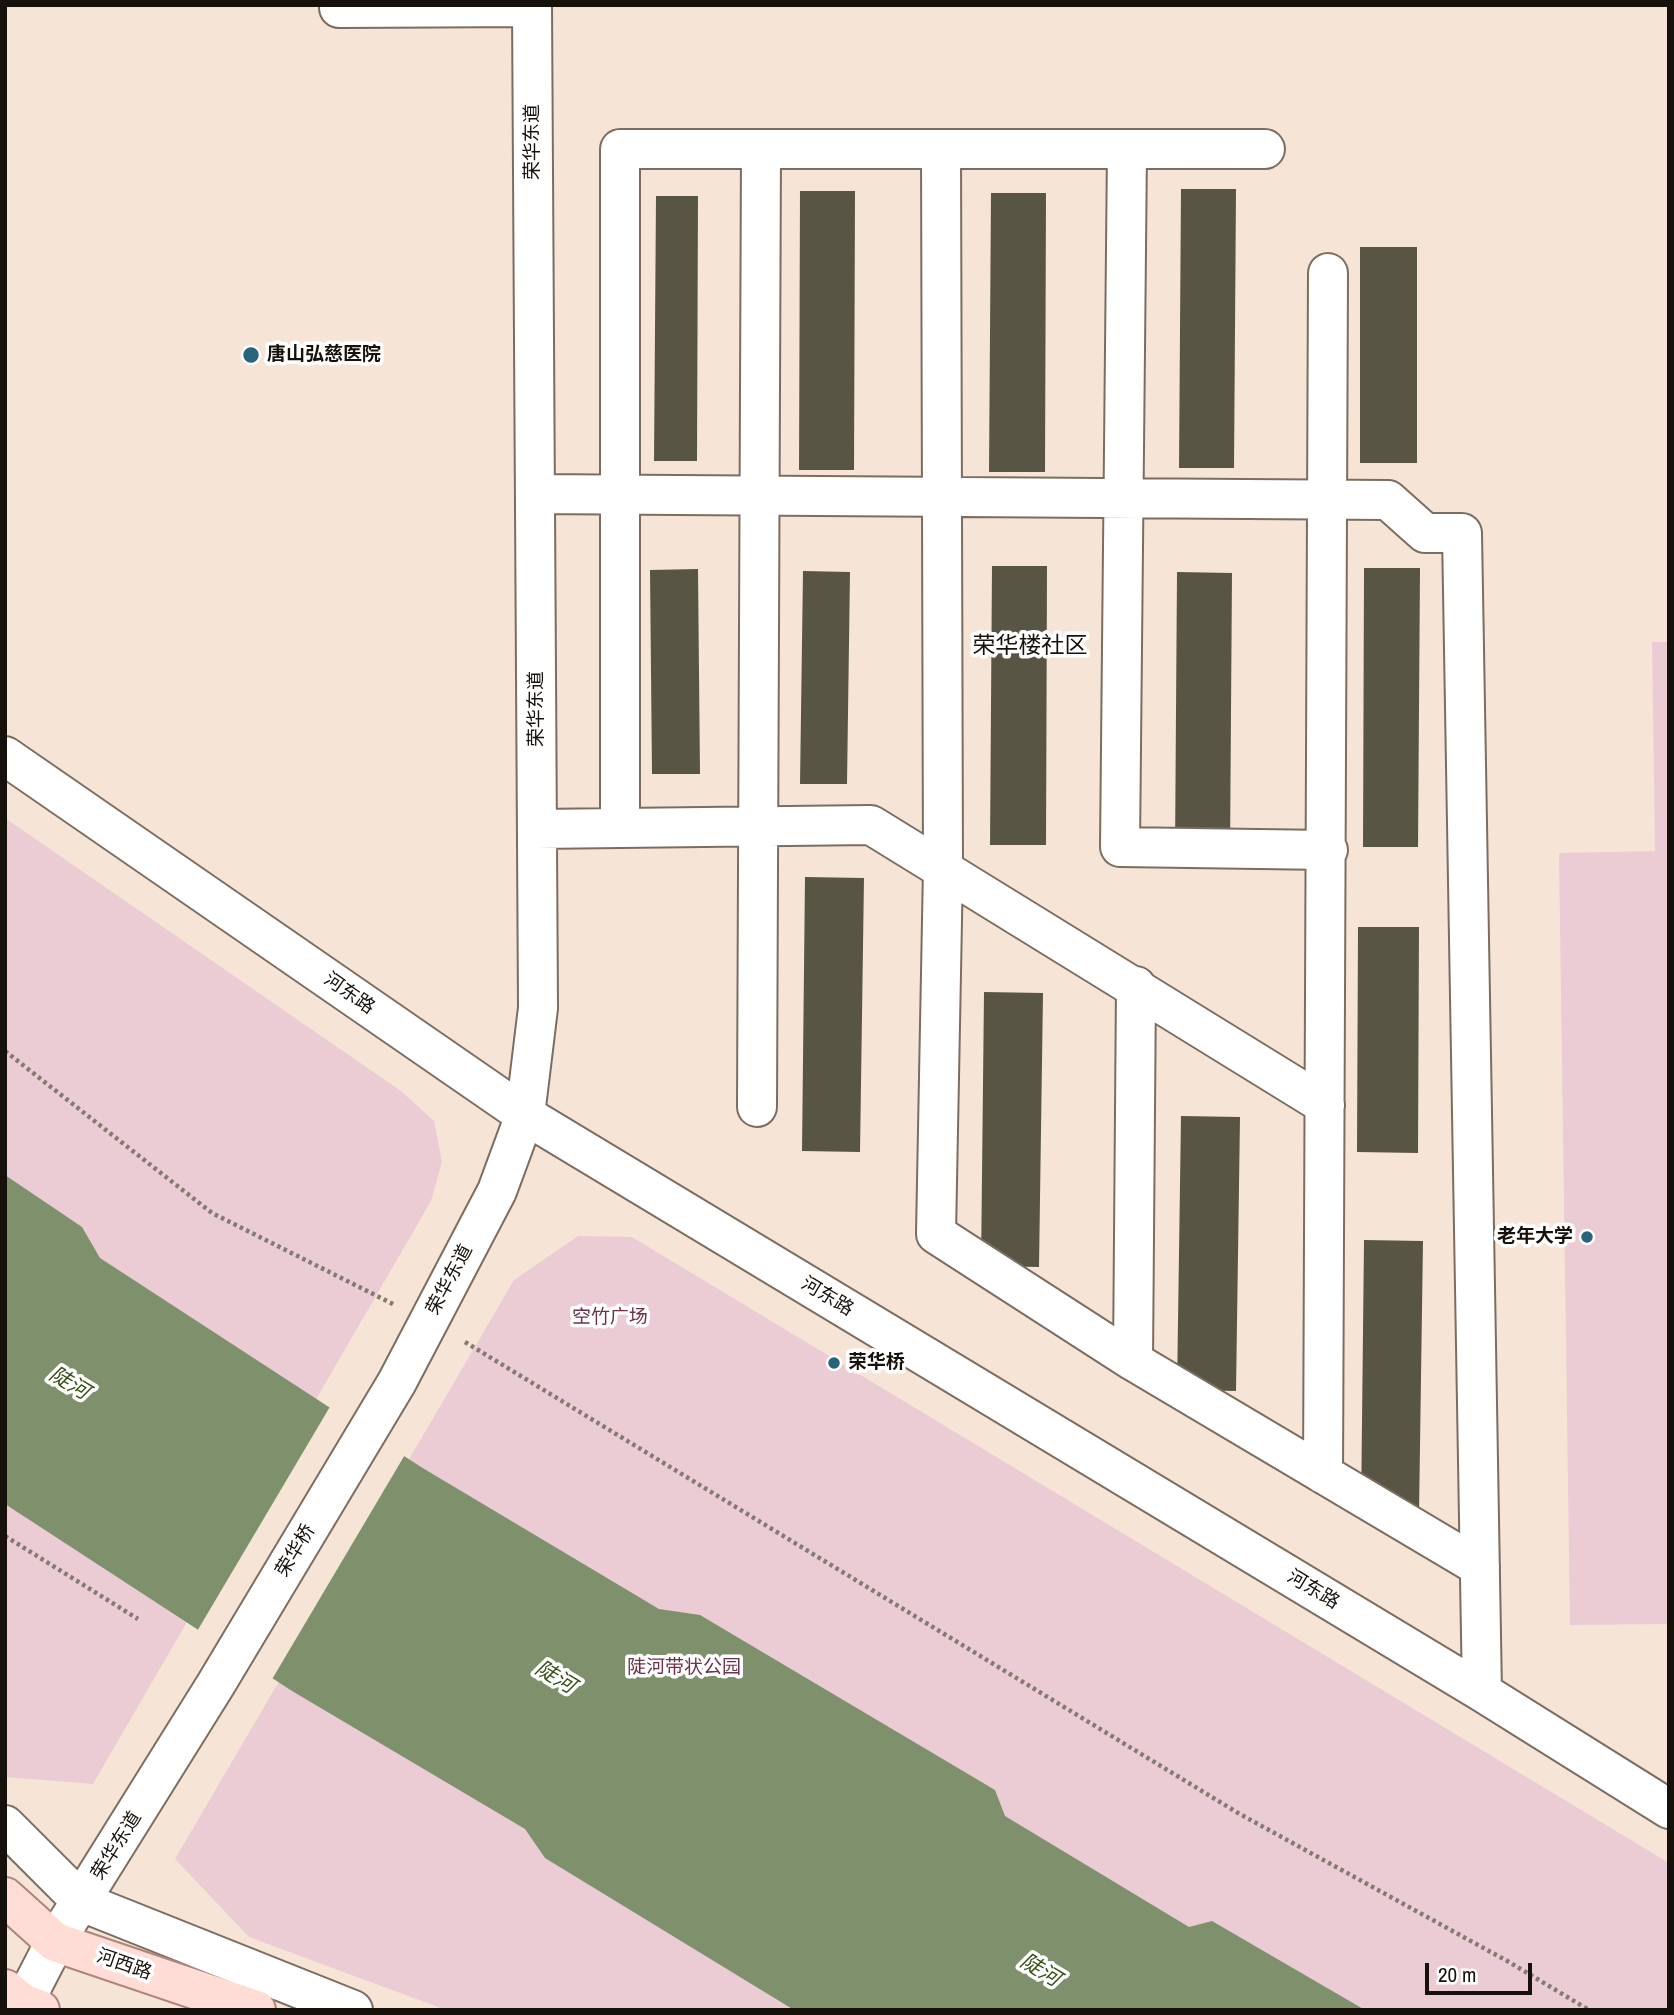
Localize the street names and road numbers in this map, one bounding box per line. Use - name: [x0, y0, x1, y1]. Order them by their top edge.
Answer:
- street label: 荣华东道: [522, 104, 544, 180]
- street label: 荣华东道: [526, 671, 548, 747]
- street label: 河东路: [319, 968, 379, 1020]
- street label: 荣华东道: [422, 1241, 478, 1319]
- street label: 河东路: [797, 1273, 857, 1321]
- street label: 荣华桥: [272, 1521, 320, 1581]
- street label: 河东路: [1283, 1566, 1343, 1614]
- street label: 荣华东道: [87, 1808, 147, 1884]
- street label: 河西路: [93, 1945, 155, 1985]

